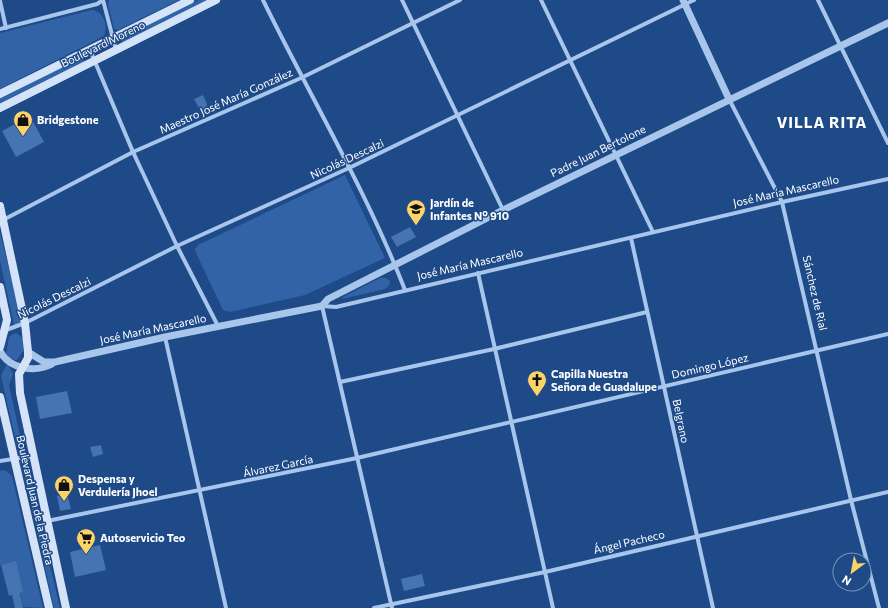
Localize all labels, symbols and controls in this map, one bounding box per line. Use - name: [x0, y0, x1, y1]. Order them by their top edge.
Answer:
- street label: Boulevard Moreno: [59, 17, 147, 70]
- street label: Maestro José María González: [157, 65, 295, 137]
- shop icon: Bridgestone: [12, 109, 34, 137]
- place label: Bridgestone: [37, 113, 99, 126]
- district label: VILLA RITA: [777, 113, 867, 131]
- street label: Padre Juan Bertolone: [548, 122, 648, 180]
- street label: Nicolás Descalzi: [308, 136, 386, 181]
- street label: José María Mascarello: [732, 172, 841, 210]
- place label: Jardín de Infantes N° 910: [430, 196, 509, 222]
- school or university icon: Jardín de Infantes N° 910: [405, 198, 427, 226]
- street label: José María Mascarello: [416, 245, 525, 283]
- street label: Sánchez de Rial: [801, 254, 830, 332]
- street label: Nicolás Descalzi: [15, 274, 93, 321]
- street label: José María Mascarello: [99, 311, 208, 347]
- street label: Domingo López: [670, 350, 750, 381]
- place label: Capilla Nuestra Señora de Guadalupe: [551, 367, 657, 393]
- church icon: Capilla Nuestra Señora de Guadalupe: [526, 369, 548, 397]
- street label: Belgrano: [670, 398, 693, 444]
- street label: Boulevard Juan de la Piedra: [13, 434, 57, 566]
- street label: Álvarez García: [241, 451, 314, 479]
- place label: Despensa y Verdulería Jhoel: [78, 472, 157, 499]
- shop icon: Despensa y Verdulería Jhoel: [53, 474, 75, 502]
- street label: Ángel Pacheco: [592, 526, 666, 556]
- supermarket icon: Autoservicio Teo: [75, 527, 97, 555]
- place label: Autoservicio Teo: [100, 531, 186, 544]
- north arrow: [832, 552, 872, 592]
- text: N: [839, 573, 853, 589]

